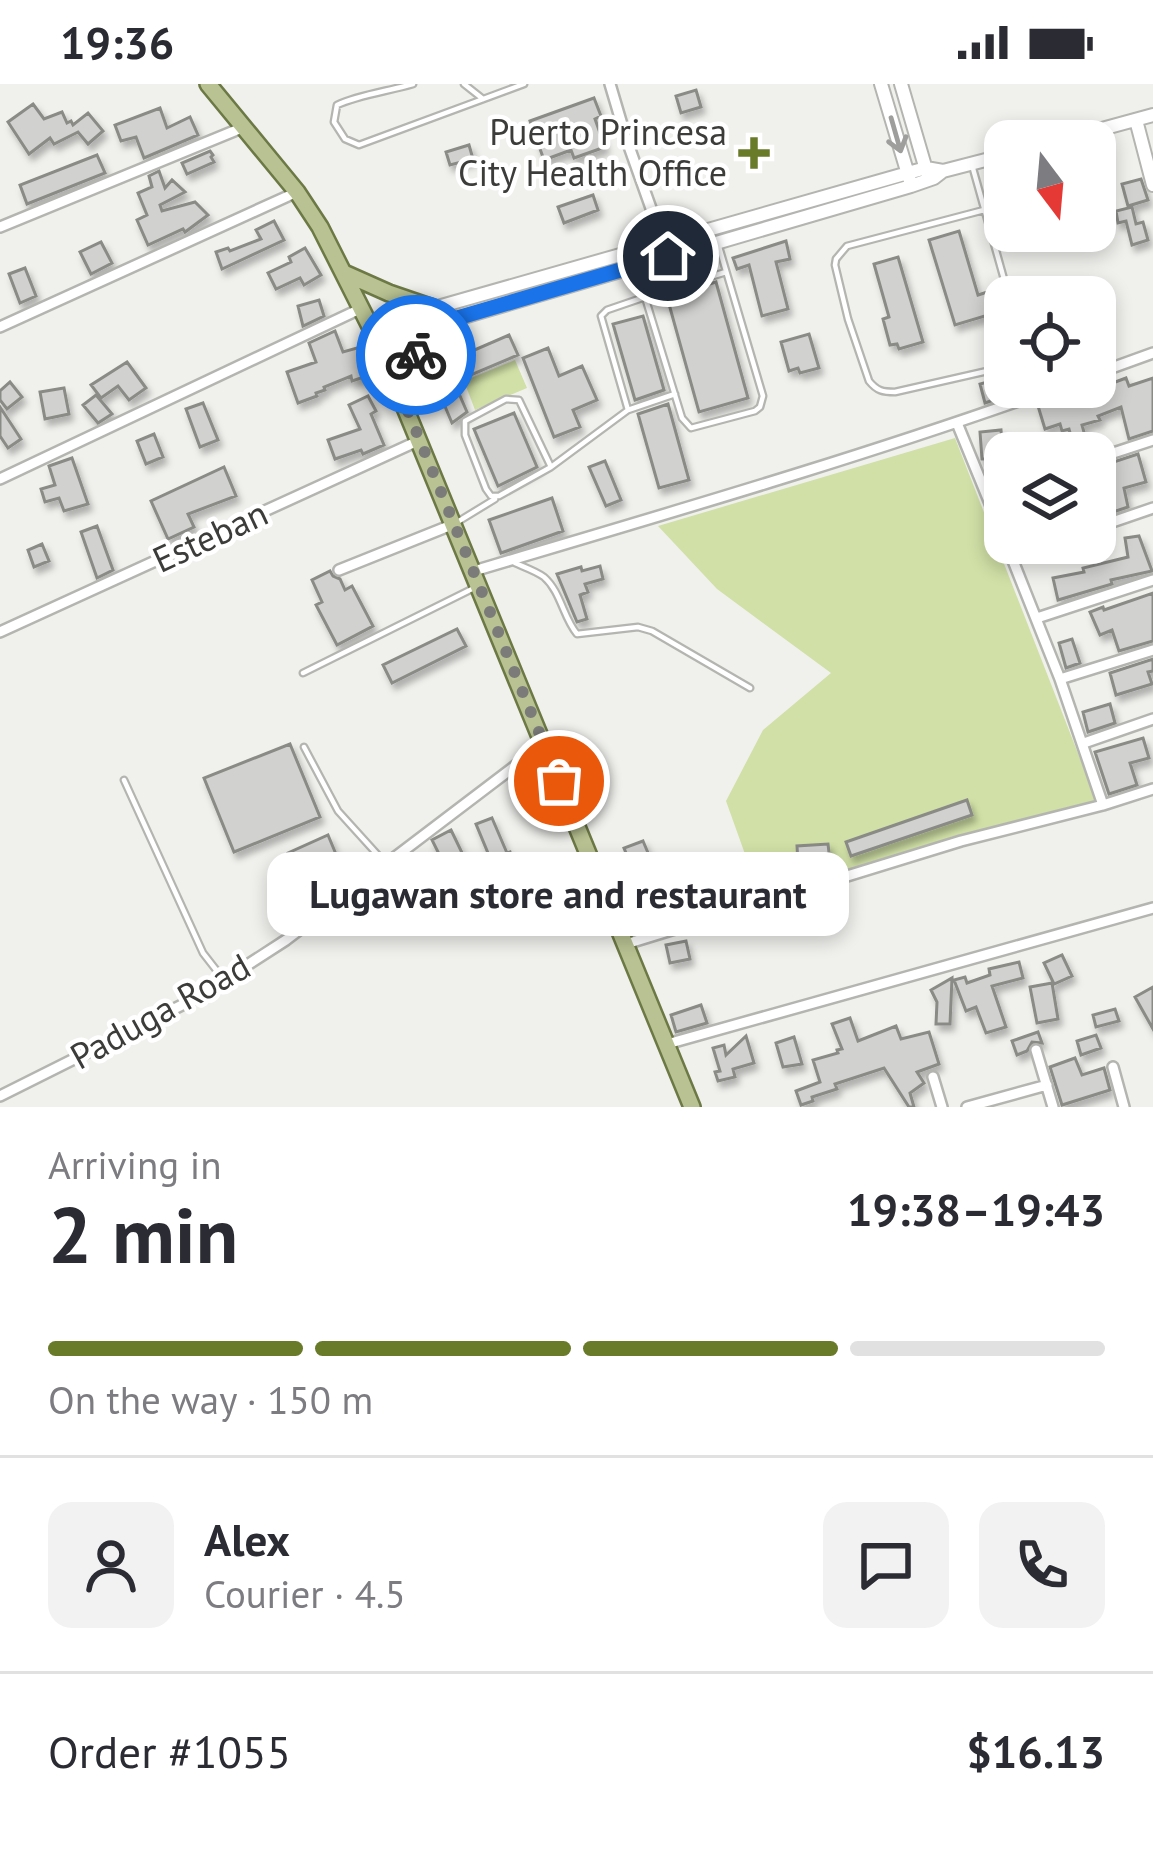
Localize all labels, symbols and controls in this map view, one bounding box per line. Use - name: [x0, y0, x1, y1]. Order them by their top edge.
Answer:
- text: 19:36: [60, 13, 174, 71]
- place label: Puerto Princesa City Health Office: [458, 108, 727, 196]
- one-way arrow: [886, 115, 908, 153]
- north arrow: [984, 120, 1116, 252]
- map controls: [984, 120, 1116, 564]
- marker: Puerto Princesa City Health Office: [738, 137, 770, 169]
- pin: [617, 205, 719, 307]
- icon: home: [635, 223, 701, 289]
- button: locate: [984, 276, 1116, 408]
- courier: [356, 295, 476, 415]
- icon: bike: [383, 322, 449, 388]
- button: layers: [984, 432, 1116, 564]
- street label: Esteban: [145, 489, 275, 583]
- pin: [508, 730, 610, 832]
- icon: bag: [526, 748, 592, 814]
- callout: Lugawan store and restaurant: [268, 853, 850, 937]
- text: Lugawan store and restaurant: [309, 868, 807, 919]
- street label: Paduga Road: [62, 942, 258, 1079]
- text: Arriving in: [48, 1139, 222, 1190]
- text: 19:38–19:43: [847, 1180, 1105, 1238]
- text: 2 min: [48, 1184, 238, 1285]
- text: On the way · 150 m: [48, 1374, 373, 1425]
- button: person: [48, 1502, 174, 1628]
- button: chat: [823, 1502, 949, 1628]
- button: phone: [979, 1502, 1105, 1628]
- text: Alex: [204, 1510, 290, 1568]
- text: Courier · 4.5: [204, 1568, 406, 1619]
- text: Order #1055: [48, 1722, 291, 1780]
- text: $16.13: [966, 1722, 1105, 1780]

